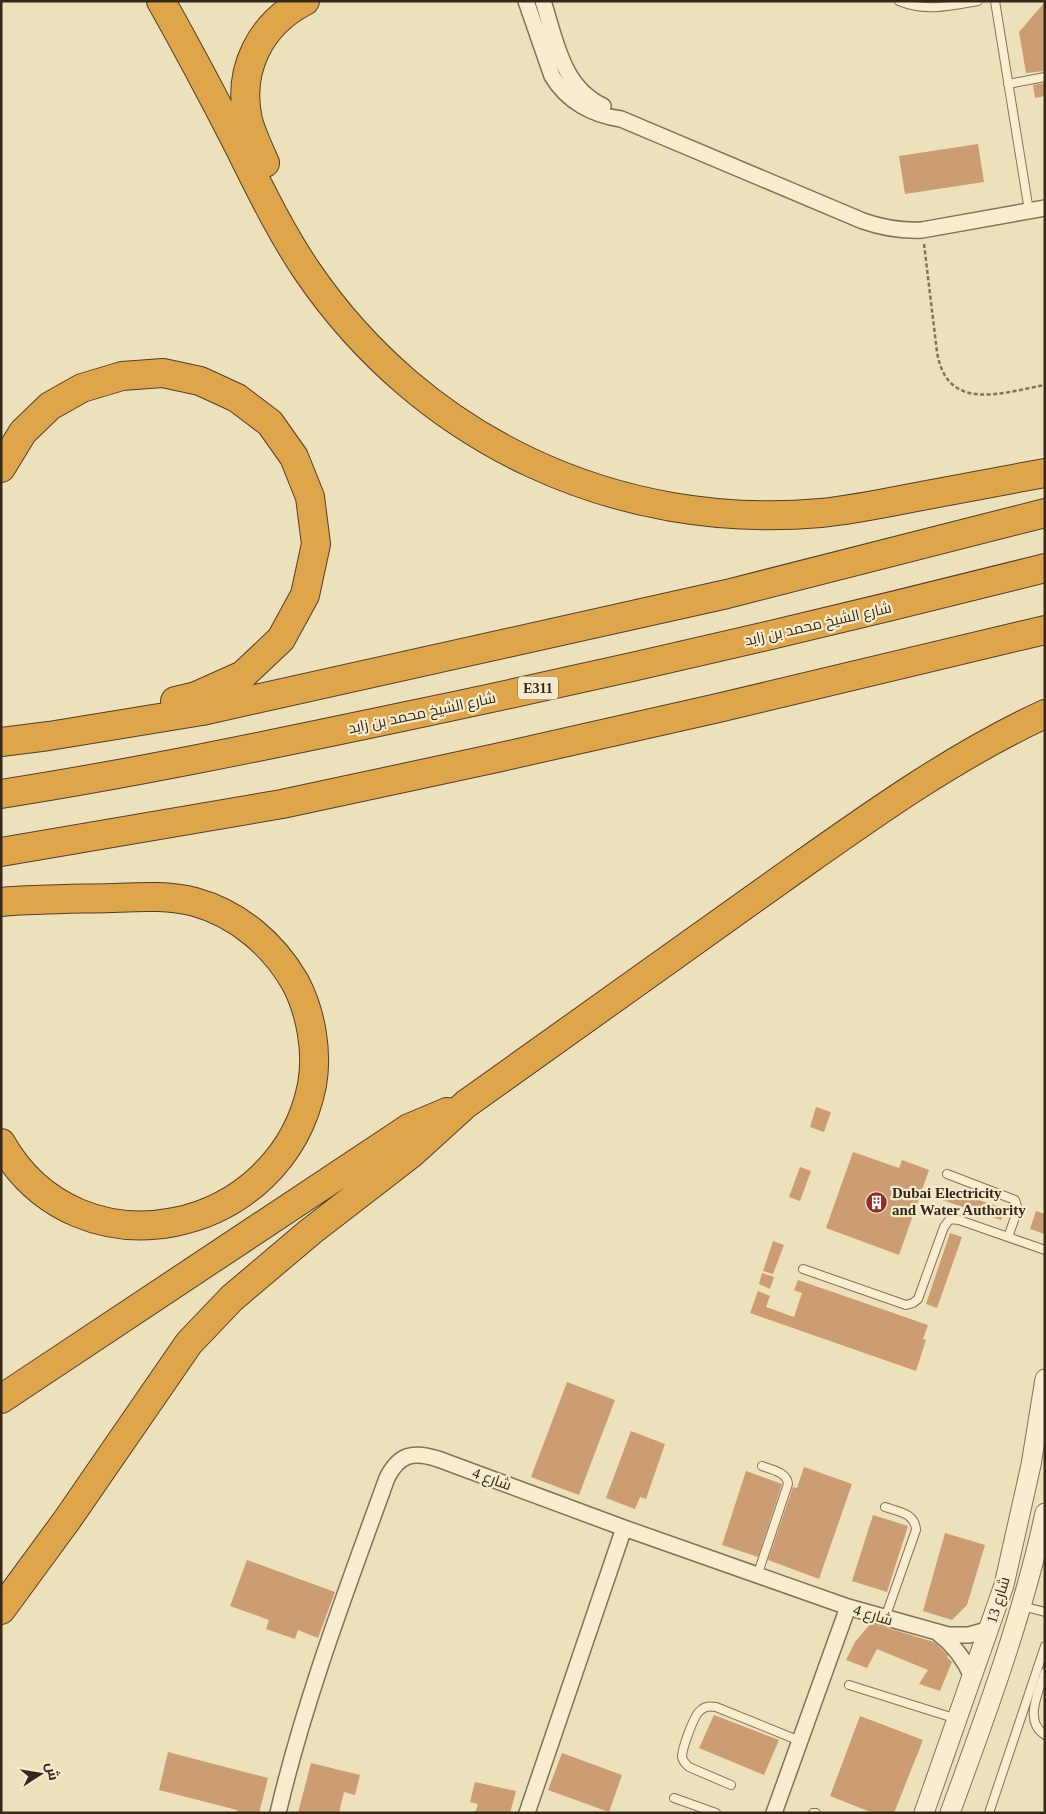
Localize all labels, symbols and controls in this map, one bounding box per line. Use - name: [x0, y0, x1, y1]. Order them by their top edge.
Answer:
- street label: شارع الشيخ محمد بن زايد: [743, 599, 894, 652]
- road number: E311: [518, 676, 558, 700]
- street label: شارع الشيخ محمد بن زايد: [347, 690, 498, 739]
- place label: Dubai Electricity and Water Authority: [892, 1185, 1026, 1218]
- building icon: Dubai Electricity and Water Authority: [864, 1190, 888, 1214]
- street label: شارع 4: [469, 1465, 514, 1496]
- street label: شارع 13: [983, 1575, 1016, 1626]
- street label: شارع 4: [851, 1601, 895, 1631]
- north arrow: [15, 1749, 65, 1799]
- text: ش: [42, 1761, 62, 1782]

